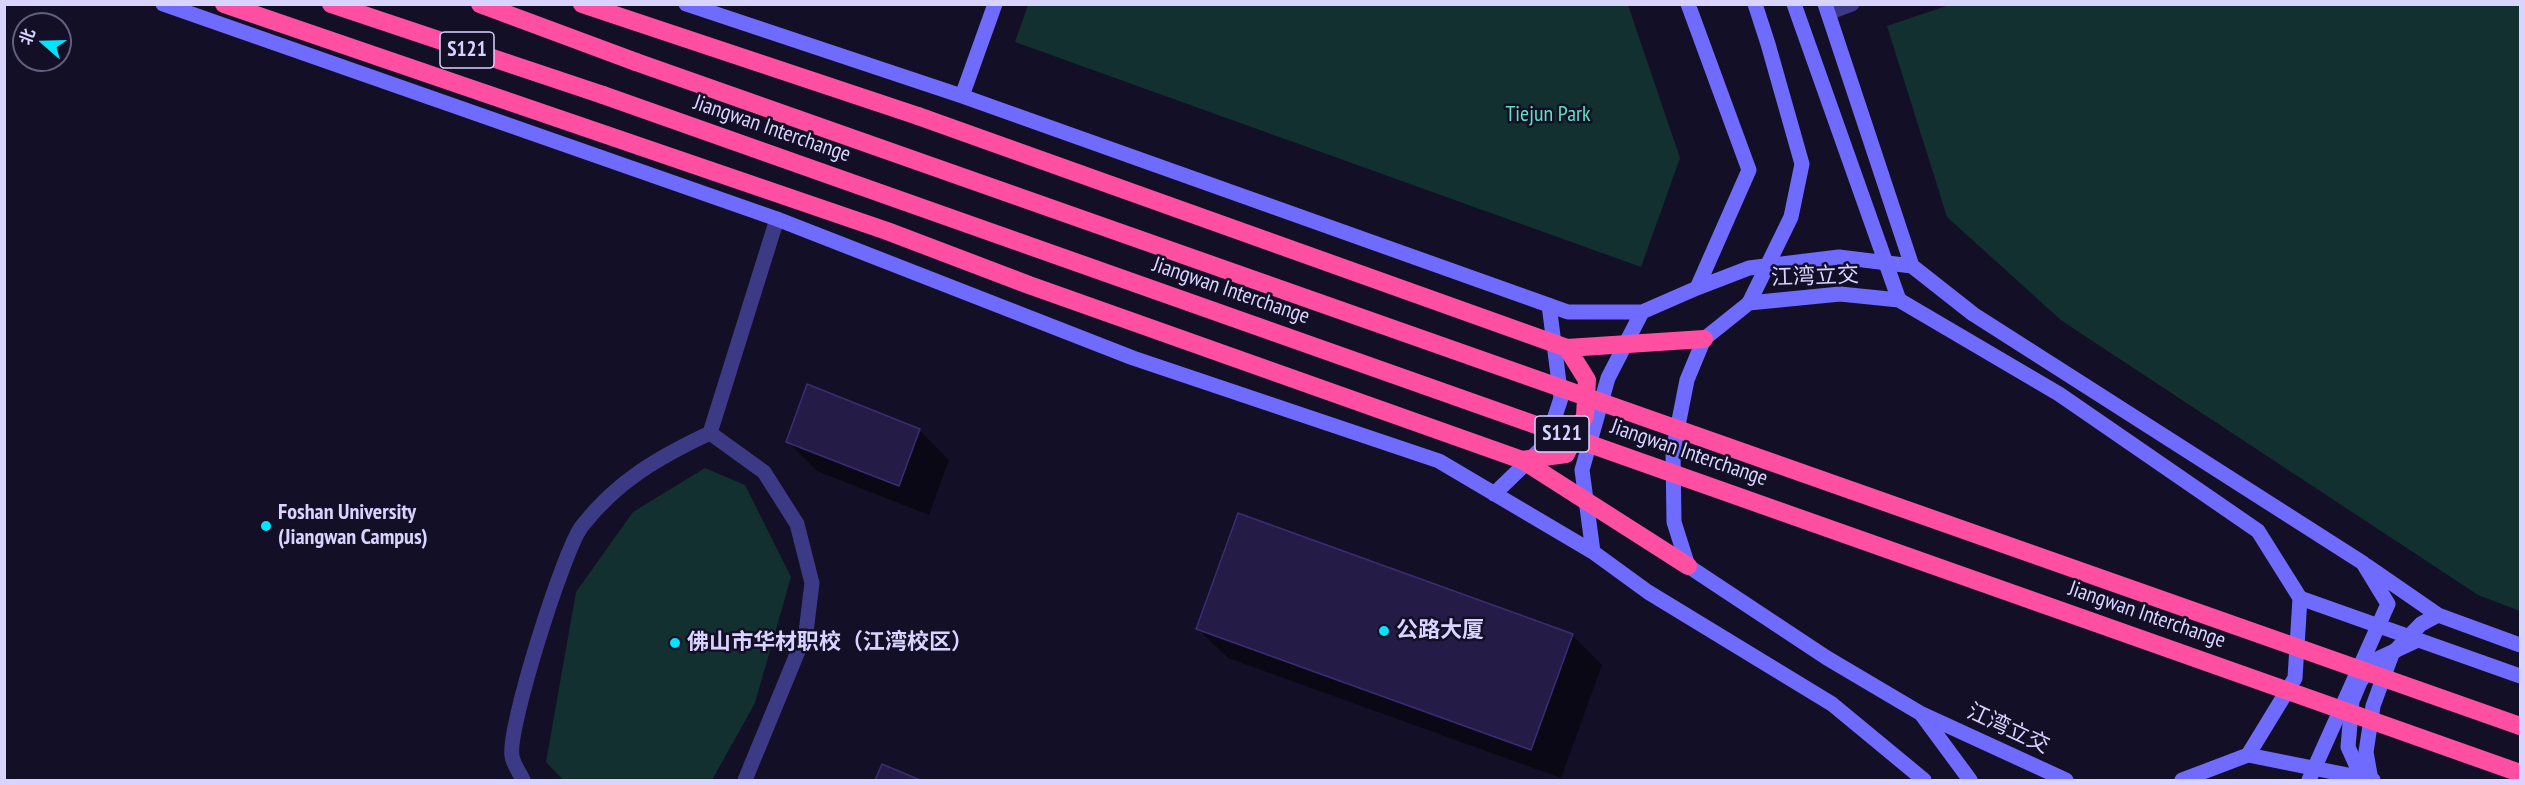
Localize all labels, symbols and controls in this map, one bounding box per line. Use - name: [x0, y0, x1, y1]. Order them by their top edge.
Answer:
- north arrow: [12, 12, 72, 72]
- text: 北: [15, 26, 39, 47]
- road number: S121: [440, 32, 494, 68]
- street label: Jiangwan Interchange: [690, 90, 854, 168]
- park label: Tiejun Park: [1506, 102, 1590, 128]
- street label: Jiangwan Interchange: [1149, 252, 1313, 330]
- street label: 江湾立交: [1771, 262, 1859, 292]
- street label: Jiangwan Interchange: [1607, 414, 1771, 492]
- road number: S121: [1535, 416, 1589, 452]
- place label: Foshan University (Jiangwan Campus): [278, 500, 428, 552]
- marker: Foshan University (Jiangwan Campus): [259, 519, 273, 533]
- street label: Jiangwan Interchange: [2065, 576, 2229, 654]
- place label: 公路大厦: [1396, 618, 1484, 644]
- marker: 公路大厦: [1377, 624, 1391, 638]
- place label: 佛山市华材职校（江湾校区）: [687, 630, 973, 656]
- marker: 佛山市华材职校（江湾校区）: [668, 636, 682, 650]
- street label: 江湾立交: [1963, 698, 2053, 760]

